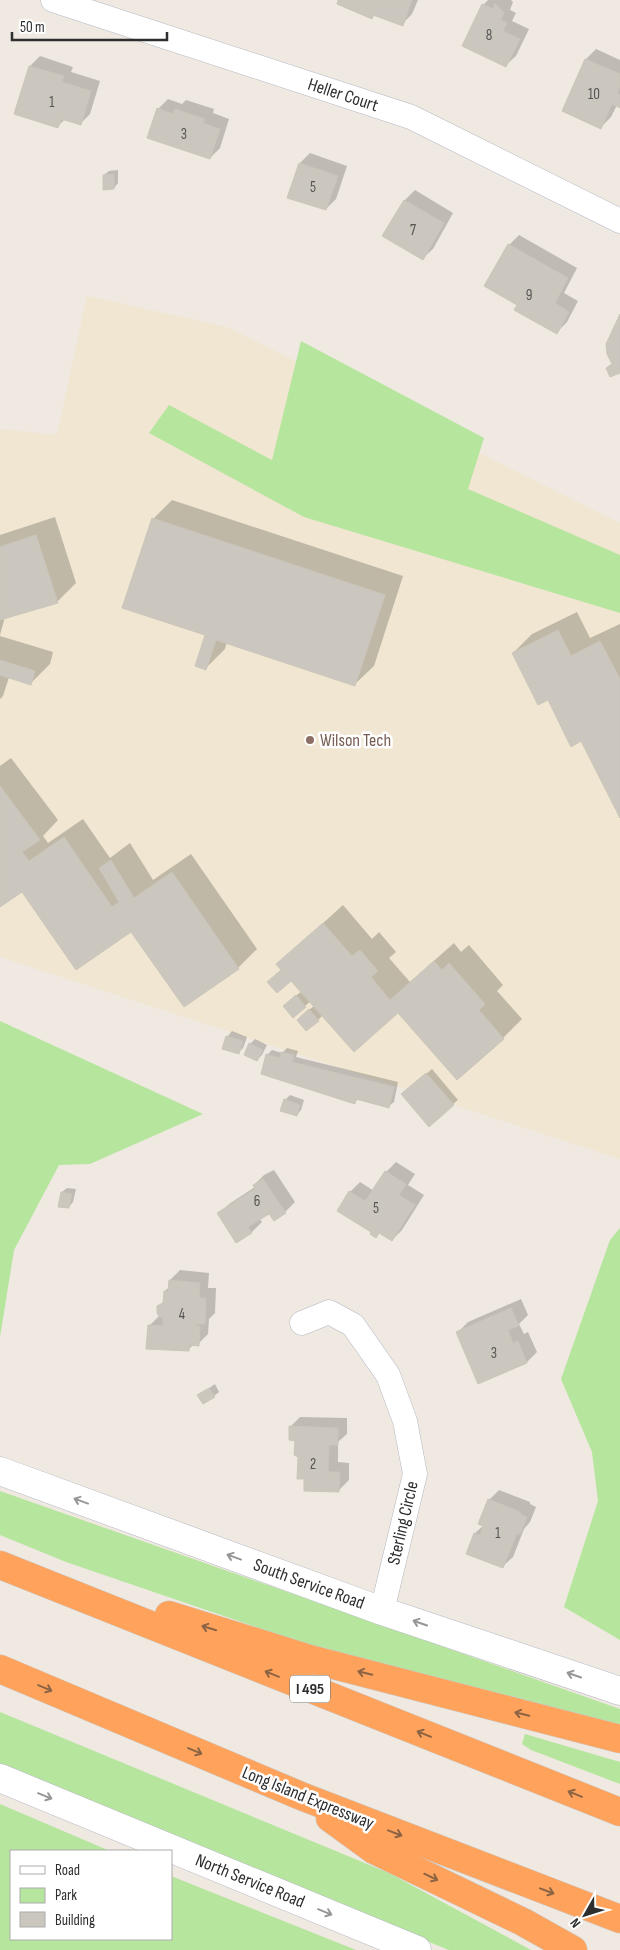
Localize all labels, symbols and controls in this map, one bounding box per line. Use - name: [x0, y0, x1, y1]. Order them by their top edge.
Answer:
- scale bar: [12, 10, 168, 42]
- text: 50 m: [20, 18, 45, 37]
- house number: 8: [486, 26, 492, 45]
- street label: Heller Court: [305, 74, 381, 116]
- house number: 10: [588, 85, 600, 104]
- house number: 1: [49, 93, 55, 112]
- house number: 3: [181, 125, 187, 144]
- house number: 5: [310, 178, 316, 197]
- house number: 7: [410, 221, 416, 240]
- house number: 9: [526, 286, 532, 305]
- place label: Wilson Tech: [320, 730, 391, 751]
- marker: Wilson Tech: [304, 734, 316, 746]
- house number: 6: [254, 1192, 260, 1211]
- house number: 5: [373, 1199, 379, 1218]
- house number: 4: [179, 1305, 185, 1324]
- house number: 3: [491, 1344, 497, 1363]
- house number: 2: [310, 1455, 316, 1474]
- street label: Sterling Circle: [383, 1479, 423, 1567]
- one-way arrow: [74, 1496, 90, 1505]
- house number: 1: [495, 1524, 501, 1543]
- one-way arrow: [227, 1552, 242, 1561]
- street label: South Service Road: [251, 1554, 367, 1614]
- one-way arrow: [412, 1618, 428, 1628]
- one-way arrow: [201, 1623, 217, 1632]
- one-way arrow: [357, 1668, 373, 1678]
- one-way arrow: [265, 1669, 280, 1678]
- one-way arrow: [566, 1670, 582, 1680]
- road number: I 495: [290, 1676, 330, 1702]
- one-way arrow: [37, 1684, 52, 1693]
- one-way arrow: [514, 1709, 530, 1718]
- one-way arrow: [416, 1729, 432, 1738]
- one-way arrow: [187, 1748, 202, 1757]
- street label: Long Island Expressway: [239, 1762, 377, 1834]
- one-way arrow: [568, 1789, 583, 1798]
- one-way arrow: [37, 1792, 52, 1802]
- one-way arrow: [387, 1829, 402, 1838]
- legend: [10, 1850, 172, 1940]
- street label: North Service Road: [192, 1850, 308, 1912]
- text: Road: [55, 1861, 80, 1880]
- one-way arrow: [423, 1873, 438, 1883]
- text: Park: [55, 1886, 77, 1905]
- one-way arrow: [539, 1887, 554, 1896]
- north arrow: [560, 1890, 610, 1940]
- one-way arrow: [317, 1908, 332, 1917]
- text: Building: [55, 1911, 95, 1930]
- text: N: [566, 1915, 584, 1931]

